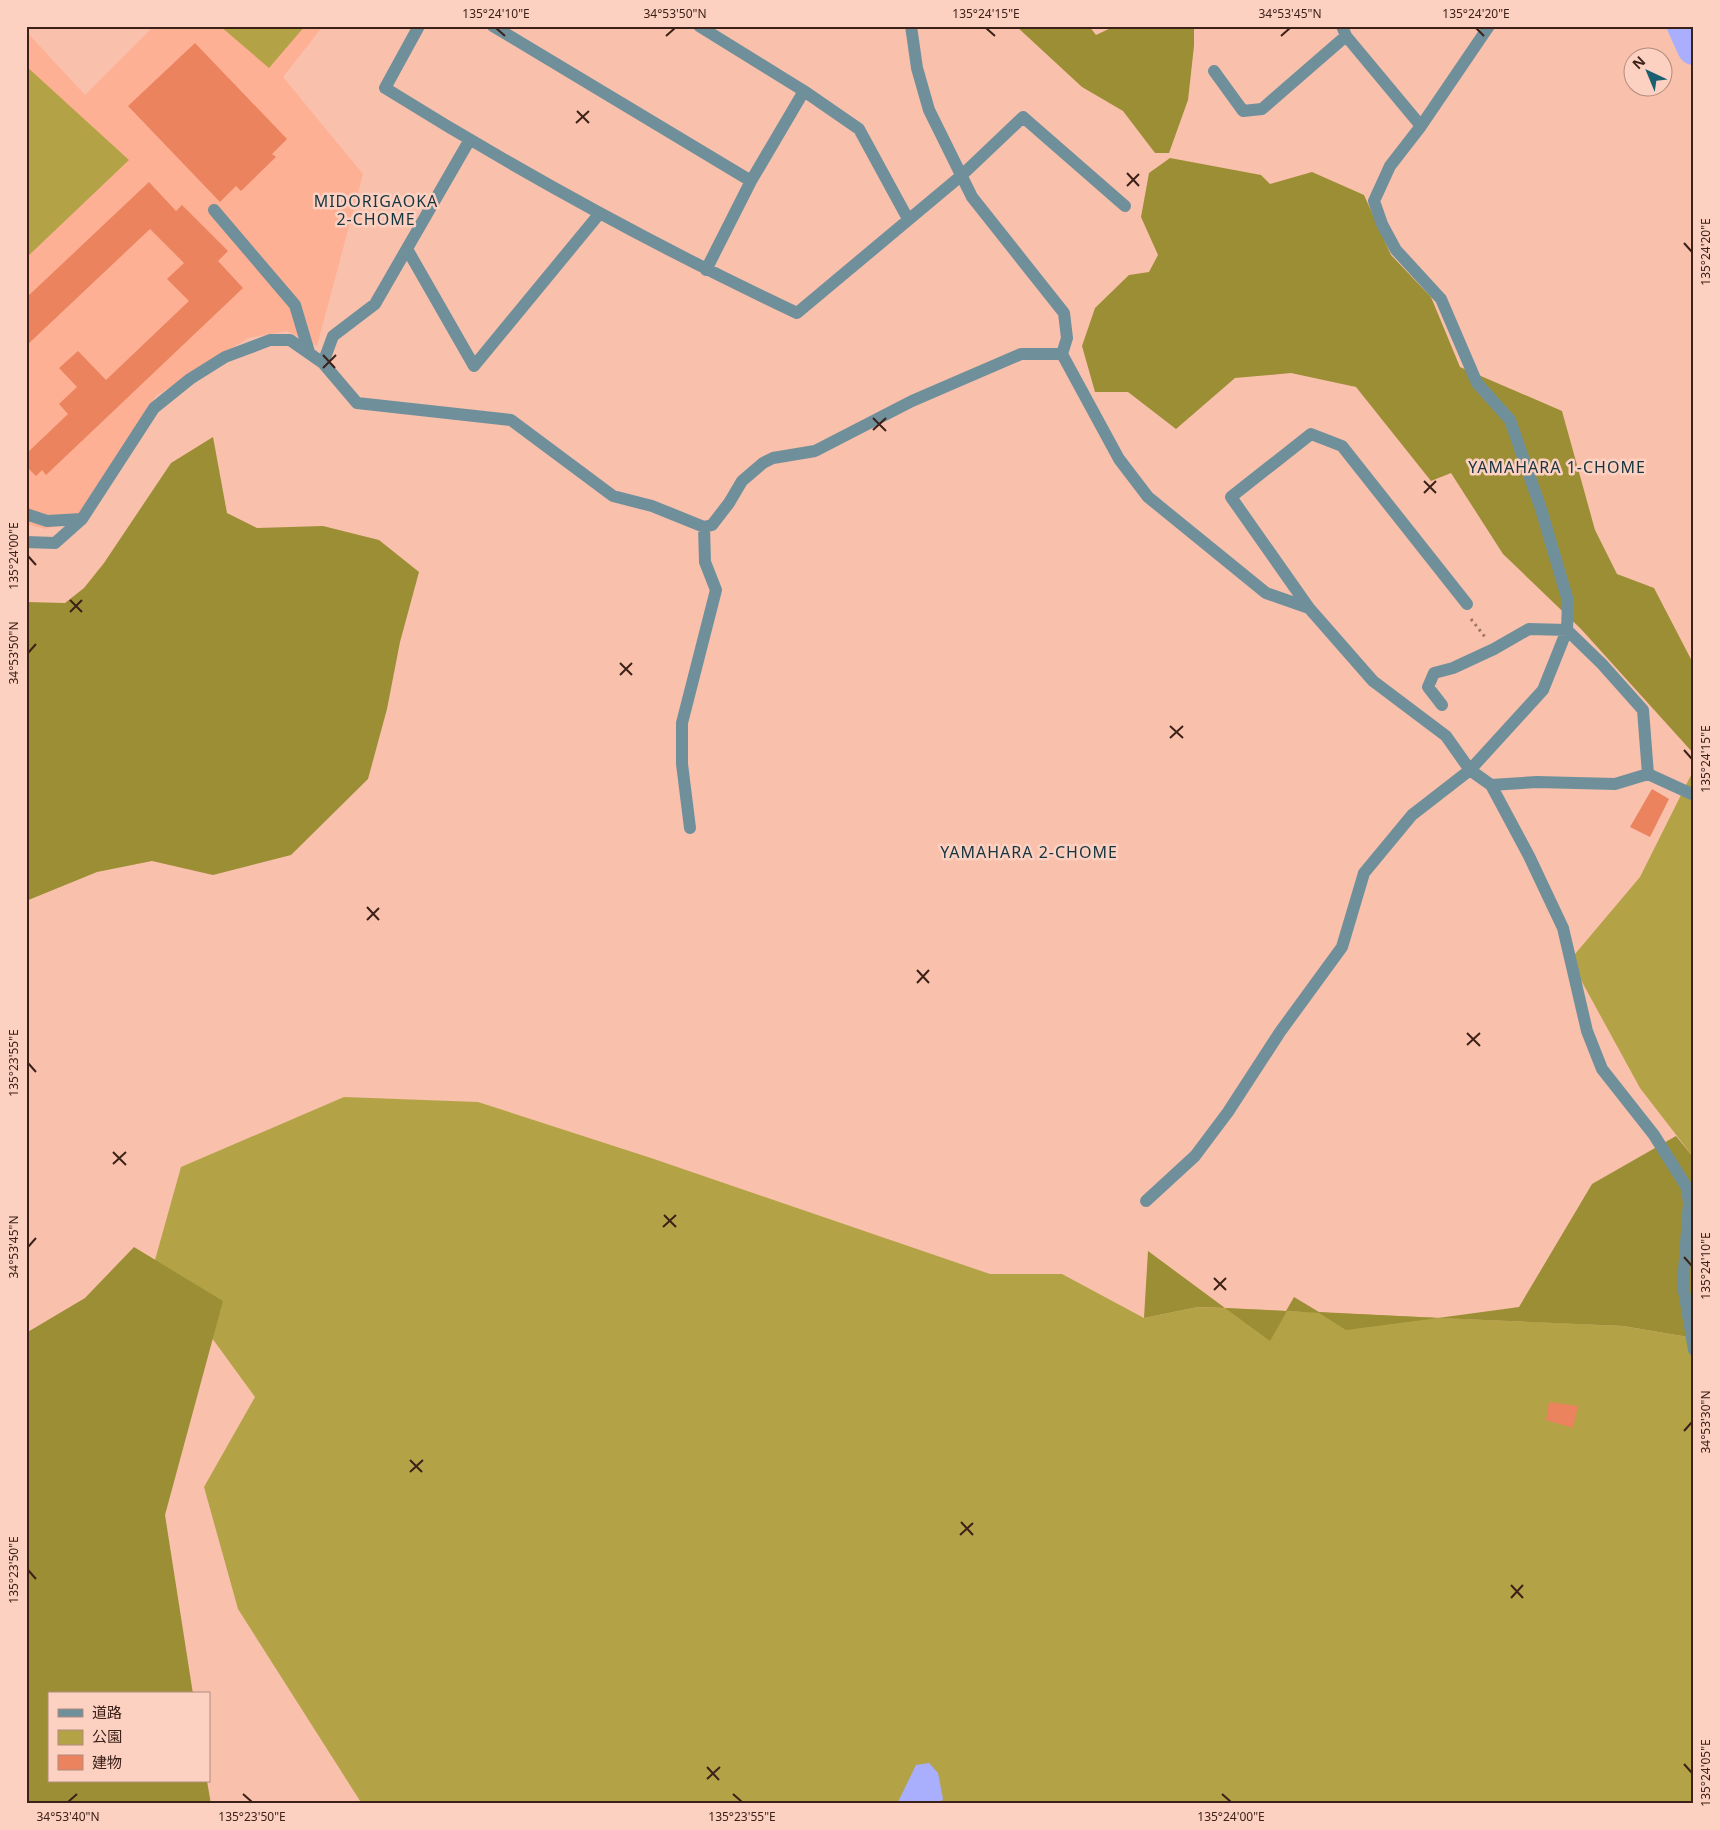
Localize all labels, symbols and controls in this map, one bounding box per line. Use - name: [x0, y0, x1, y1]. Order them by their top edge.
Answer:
- text: 135°24'10"E: [462, 5, 530, 22]
- text: 34°53'50"N: [643, 5, 707, 22]
- text: 135°24'15"E: [952, 5, 1020, 22]
- text: 34°53'45"N: [1258, 5, 1322, 22]
- text: 135°24'20"E: [1442, 5, 1510, 22]
- north arrow: [1622, 48, 1672, 98]
- text: N: [1628, 51, 1649, 73]
- district label: MIDORIGAOKA 2-CHOME: [314, 190, 438, 230]
- text: 135°24'20"E: [1697, 218, 1714, 286]
- district label: YAMAHARA 1-CHOME: [1468, 456, 1646, 478]
- text: 135°24'00"E: [5, 522, 22, 590]
- text: 34°53'50"N: [5, 621, 22, 685]
- text: 135°24'15"E: [1697, 725, 1714, 793]
- district label: YAMAHARA 2-CHOME: [940, 841, 1118, 863]
- text: 135°23'55"E: [5, 1029, 22, 1097]
- text: 34°53'45"N: [5, 1215, 22, 1279]
- text: 135°24'10"E: [1697, 1232, 1714, 1300]
- text: 34°53'30"N: [1697, 1390, 1714, 1454]
- text: 135°23'50"E: [5, 1536, 22, 1604]
- legend: [48, 1692, 210, 1782]
- text: 道路: [92, 1702, 122, 1722]
- text: 公園: [92, 1726, 122, 1746]
- text: 135°24'05"E: [1697, 1739, 1714, 1807]
- text: 建物: [92, 1752, 122, 1772]
- text: 34°53'40"N: [36, 1808, 100, 1825]
- text: 135°23'50"E: [218, 1808, 286, 1825]
- text: 135°23'55"E: [708, 1808, 776, 1825]
- text: 135°24'00"E: [1197, 1808, 1265, 1825]

